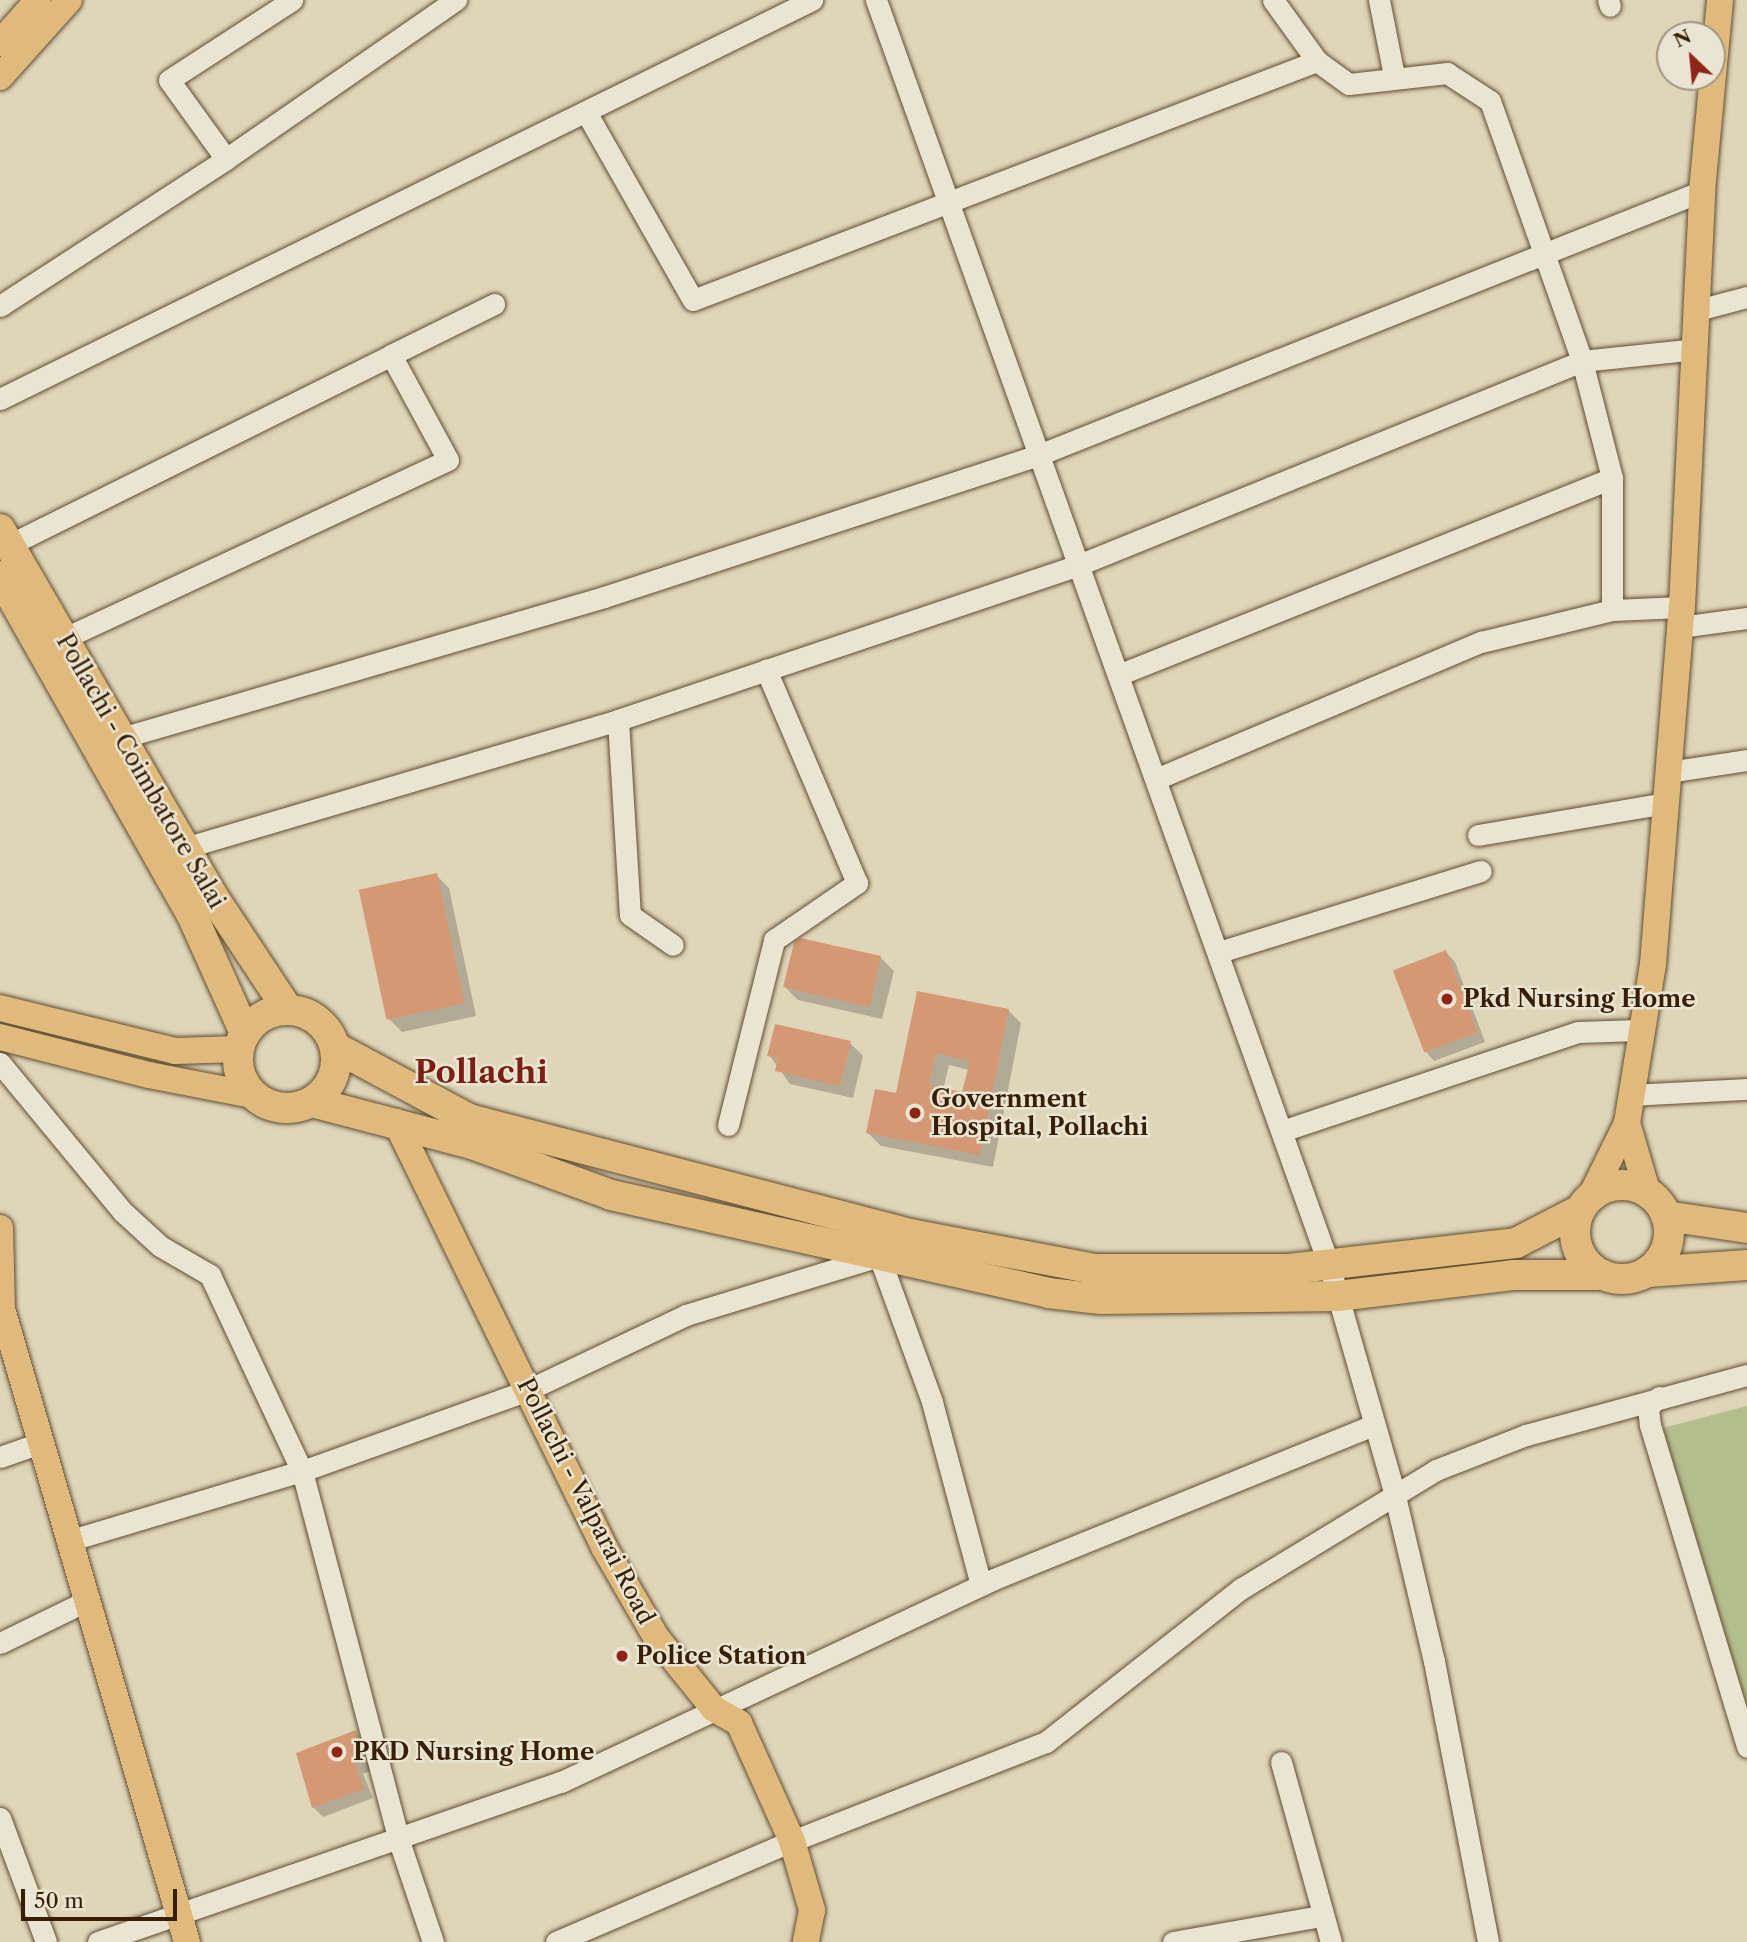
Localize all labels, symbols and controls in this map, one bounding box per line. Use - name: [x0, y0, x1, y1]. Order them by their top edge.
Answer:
- north arrow: [1656, 21, 1726, 91]
- text: N: [1670, 25, 1695, 52]
- street label: Pollachi - Coimbatore Salai: [50, 629, 232, 913]
- place label: Pkd Nursing Home: [1463, 985, 1696, 1013]
- marker: Pkd Nursing Home: [1437, 989, 1457, 1009]
- district label: Pollachi: [414, 1053, 548, 1091]
- place label: Government Hospital, Pollachi: [931, 1085, 1148, 1141]
- marker: Government Hospital, Pollachi: [905, 1103, 925, 1123]
- street label: Pollachi - Valparai Road: [511, 1373, 661, 1629]
- place label: Police Station: [636, 1642, 807, 1670]
- marker: Police Station: [614, 1648, 630, 1664]
- place label: PKD Nursing Home: [353, 1738, 594, 1766]
- marker: PKD Nursing Home: [327, 1742, 347, 1762]
- scale bar: [24, 1876, 180, 1920]
- text: 50 m: [34, 1888, 84, 1913]

